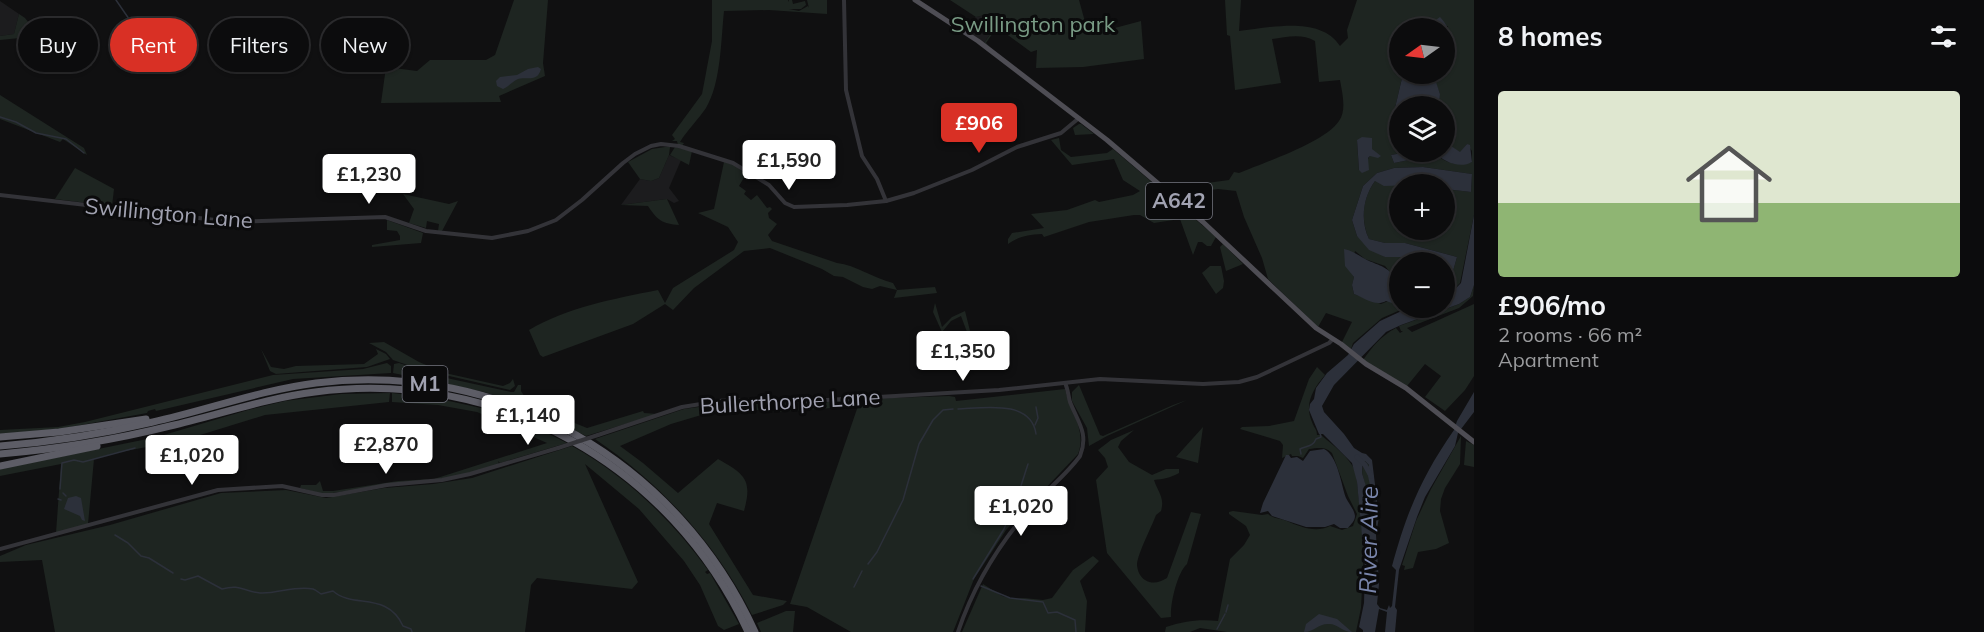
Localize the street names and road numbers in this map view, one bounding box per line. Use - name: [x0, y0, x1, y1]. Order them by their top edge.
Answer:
- road number: A642: [1146, 183, 1212, 219]
- street label: Swillington Lane: [84, 192, 254, 234]
- road number: M1: [402, 366, 448, 402]
- street label: Bullerthorpe Lane: [699, 382, 881, 420]

